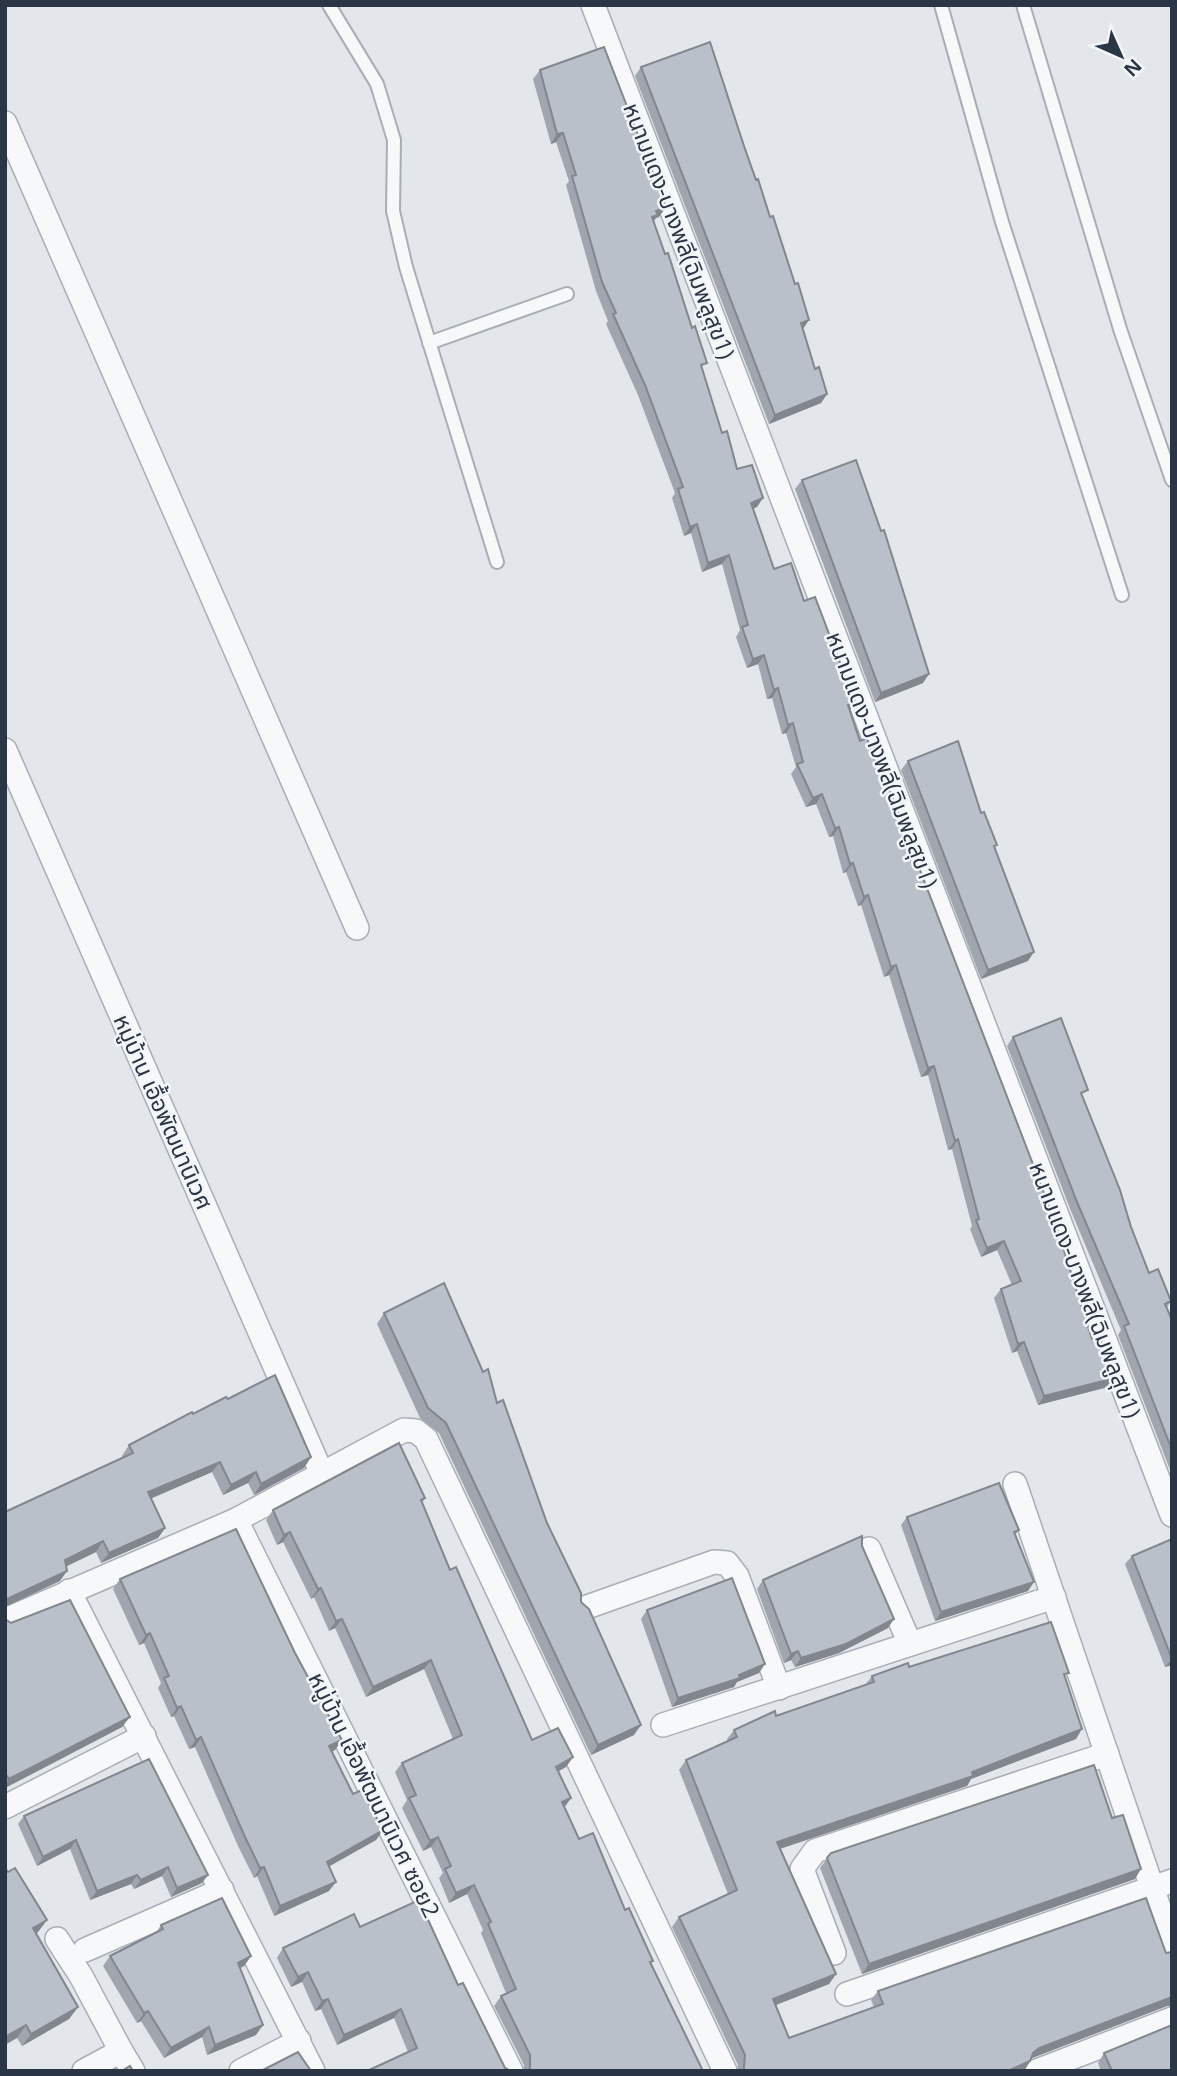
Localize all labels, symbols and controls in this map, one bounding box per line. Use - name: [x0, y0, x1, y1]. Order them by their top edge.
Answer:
- north arrow: [1086, 21, 1156, 91]
- text: N: [1118, 53, 1148, 83]
- street label: หนามแดง-บางพลี(ฉิมพลูสุข1): [616, 98, 744, 363]
- street label: หนามแดง-บางพลี(ฉิมพลูสุข1): [819, 627, 947, 892]
- street label: หมู่บ้าน เอื้อพัฒนานิเวศ: [106, 1009, 221, 1214]
- street label: หนามแดง-บางพลี(ฉิมพลูสุข1): [1022, 1157, 1150, 1422]
- street label: หมู่บ้าน เอื้อพัฒนานิเวศ ซอย2: [301, 1667, 448, 1923]

